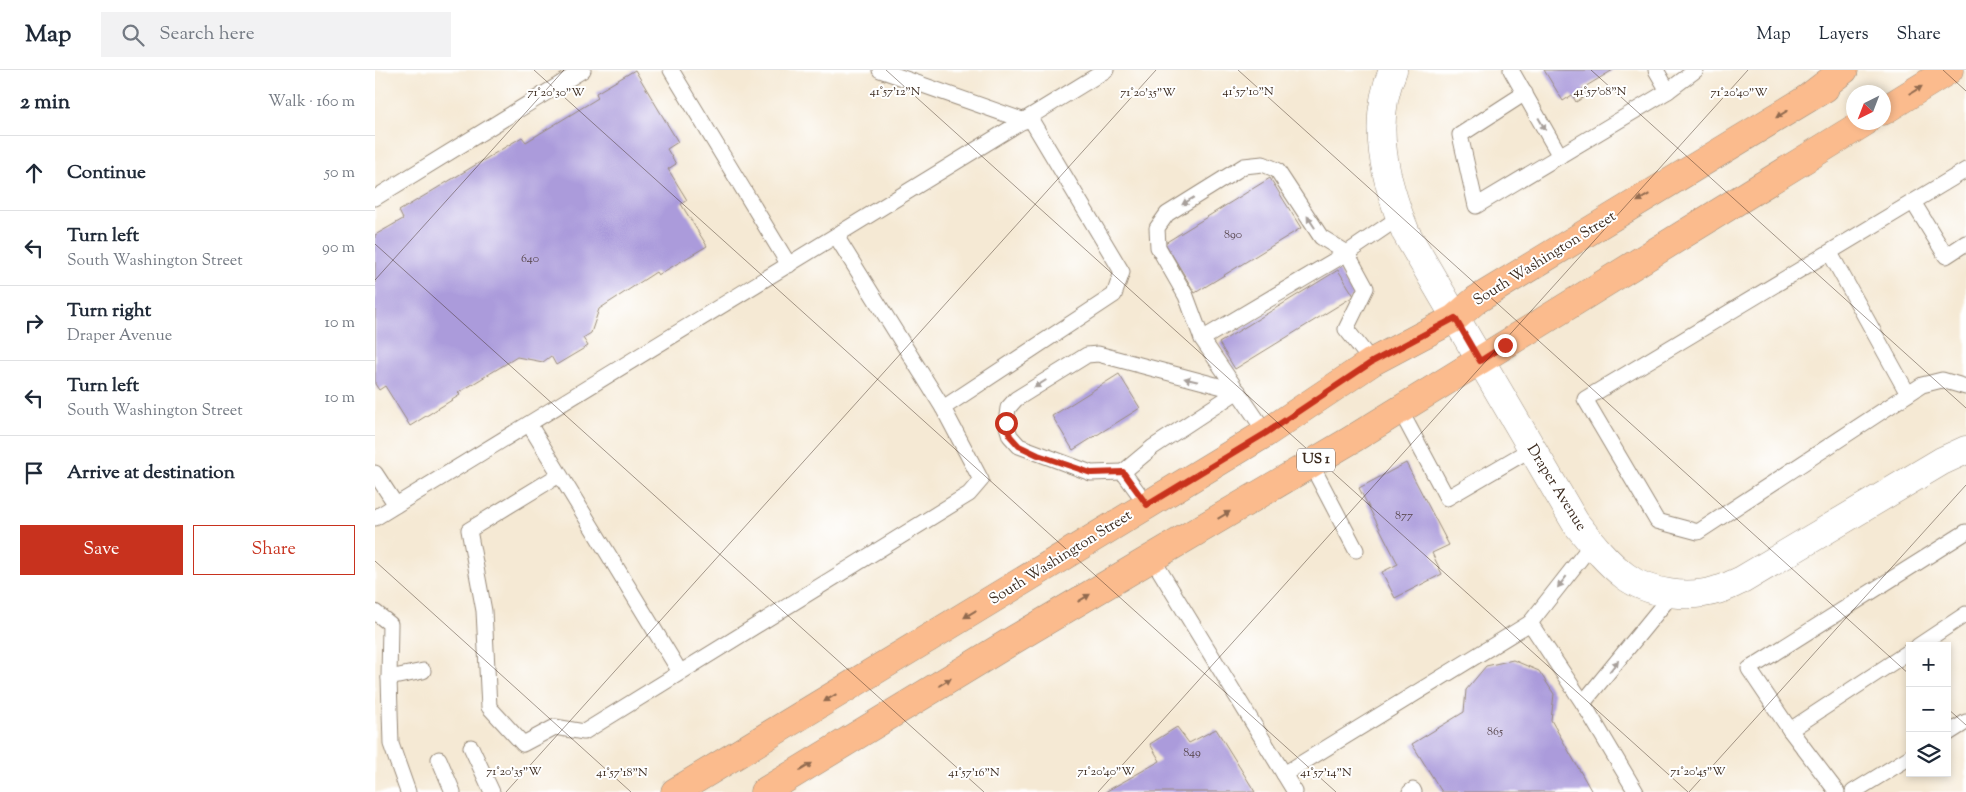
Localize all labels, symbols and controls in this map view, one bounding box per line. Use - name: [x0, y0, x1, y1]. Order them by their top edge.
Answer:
- search box: [101, 12, 451, 57]
- text: Map: [25, 18, 71, 52]
- icon: search: [119, 21, 147, 49]
- text: Search here: [159, 21, 255, 48]
- text: Map: [1756, 22, 1791, 48]
- text: Layers: [1819, 22, 1869, 48]
- text: Share: [1897, 22, 1941, 48]
- text: 41°57'12"N: [870, 83, 921, 101]
- text: 41°57'10"N: [1222, 83, 1274, 101]
- text: 41°57'08"N: [1574, 83, 1627, 101]
- text: 71°20'30"W: [527, 84, 585, 102]
- text: 71°20'35"W: [1120, 84, 1176, 102]
- text: 71°20'40"W: [1710, 84, 1768, 102]
- north arrow: [1846, 85, 1891, 130]
- one-way arrow: [1910, 86, 1923, 95]
- text: 2 min: [20, 88, 70, 118]
- text: Walk · 160 m: [268, 91, 355, 114]
- one-way arrow: [1776, 109, 1789, 118]
- one-way arrow: [1538, 118, 1547, 131]
- icon: ahead: [20, 159, 48, 187]
- text: Continue: [67, 160, 146, 187]
- text: 50 m: [324, 162, 355, 185]
- one-way arrow: [1637, 194, 1650, 203]
- one-way arrow: [1181, 196, 1194, 206]
- street label: South Washington Street: [1470, 206, 1620, 312]
- one-way arrow: [1306, 215, 1316, 228]
- text: Turn left: [67, 223, 139, 250]
- house number: 890: [1224, 226, 1242, 244]
- icon: left: [20, 234, 48, 262]
- text: 90 m: [322, 237, 355, 260]
- text: South Washington Street: [67, 250, 243, 273]
- house number: 640: [521, 250, 539, 268]
- text: Turn right: [67, 298, 151, 325]
- icon: right: [20, 309, 48, 337]
- text: 10 m: [325, 312, 355, 335]
- text: Draper Avenue: [67, 325, 172, 348]
- route end: [1494, 334, 1517, 357]
- text: Turn left: [67, 373, 139, 400]
- one-way arrow: [1183, 375, 1198, 383]
- one-way arrow: [1034, 380, 1047, 389]
- icon: left: [20, 384, 48, 412]
- text: 10 m: [325, 387, 355, 410]
- text: South Washington Street: [67, 400, 243, 423]
- route start: [995, 412, 1018, 435]
- street label: Draper Avenue: [1521, 441, 1591, 535]
- road number: US 1: [1297, 448, 1335, 472]
- icon: arrive: [20, 459, 48, 487]
- text: Arrive at destination: [67, 460, 235, 487]
- street label: South Washington Street: [986, 505, 1136, 611]
- house number: 877: [1395, 507, 1413, 525]
- one-way arrow: [1217, 511, 1230, 520]
- button: Save: [20, 525, 183, 575]
- button: Share: [193, 525, 355, 575]
- one-way arrow: [1557, 575, 1567, 589]
- one-way arrow: [1077, 593, 1090, 602]
- one-way arrow: [963, 610, 976, 619]
- map controls: [1906, 642, 1951, 777]
- button: +: [1906, 642, 1951, 687]
- one-way arrow: [1609, 659, 1620, 672]
- one-way arrow: [938, 678, 951, 687]
- button: −: [1906, 687, 1951, 732]
- one-way arrow: [824, 694, 837, 703]
- house number: 865: [1487, 723, 1503, 741]
- button: layers: [1906, 732, 1951, 777]
- house number: 849: [1183, 744, 1201, 762]
- one-way arrow: [800, 762, 813, 771]
- text: 71°20'35"W: [486, 763, 542, 781]
- text: 71°20'40"W: [1077, 763, 1135, 781]
- text: 71°20'45"W: [1670, 763, 1726, 781]
- text: 41°57'18"N: [596, 764, 648, 782]
- text: 41°57'16"N: [948, 764, 1000, 782]
- text: 41°57'14"N: [1300, 764, 1352, 782]

